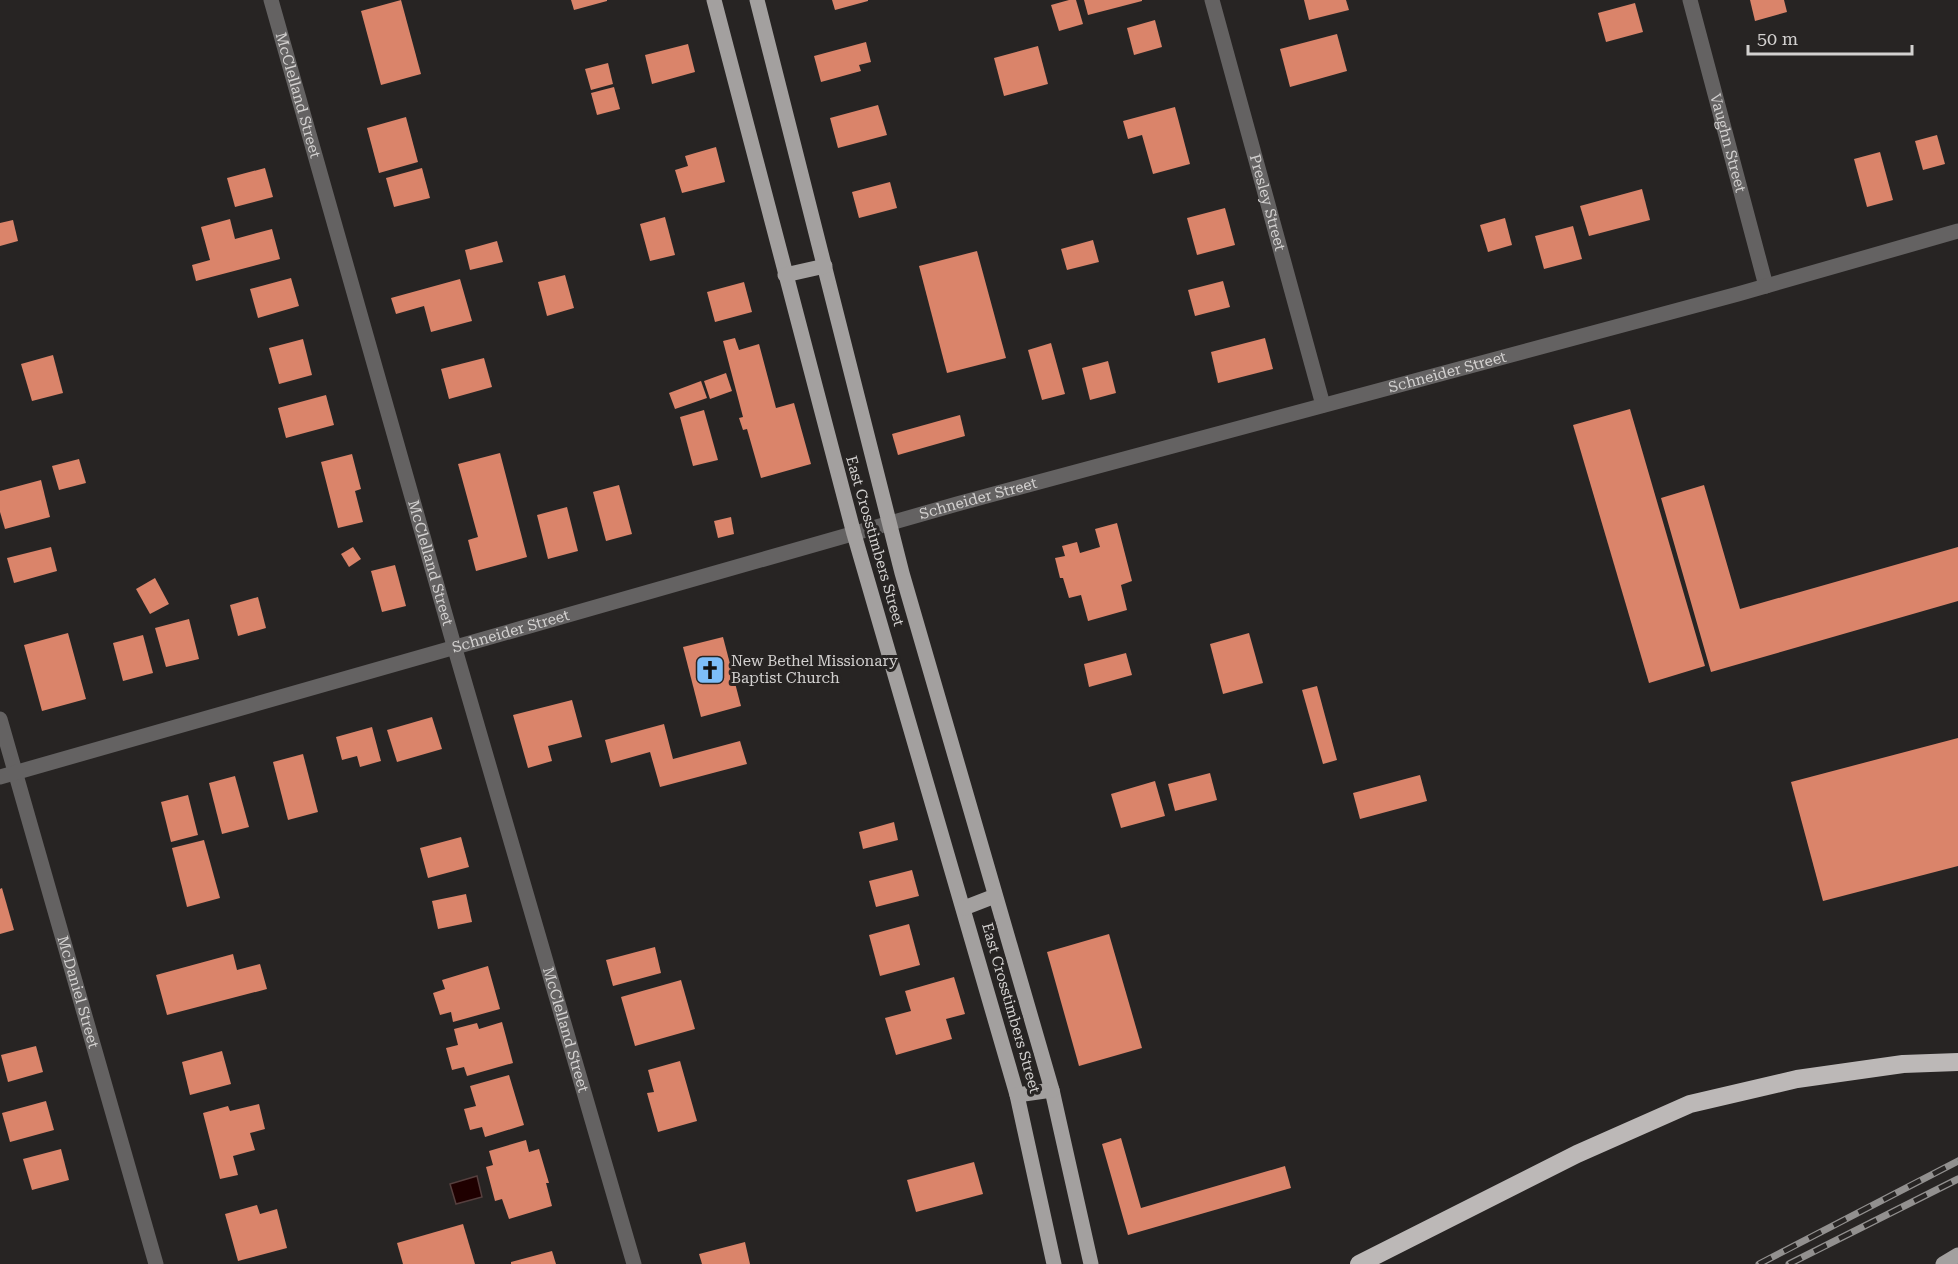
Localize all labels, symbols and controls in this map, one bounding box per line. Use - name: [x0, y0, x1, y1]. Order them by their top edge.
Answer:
- scale bar: [1748, 18, 1912, 56]
- text: 50 m: [1757, 28, 1798, 49]
- street label: McClelland Street: [272, 30, 324, 161]
- street label: Vaughn Street: [1706, 92, 1750, 195]
- street label: Presley Street: [1246, 152, 1289, 253]
- street label: Schneider Street: [1386, 348, 1509, 397]
- street label: East Crosstimbers Street: [842, 454, 908, 629]
- street label: Schneider Street: [917, 474, 1039, 523]
- street label: McClelland Street: [404, 498, 457, 628]
- street label: Schneider Street: [450, 606, 572, 657]
- place label: New Bethel Missionary Baptist Church: [731, 652, 898, 687]
- church icon: New Bethel Missionary Baptist Church: [694, 654, 726, 686]
- street label: East Crosstimbers Street: [978, 921, 1044, 1096]
- street label: McDaniel Street: [53, 934, 103, 1051]
- street label: McClelland Street: [539, 965, 593, 1095]

